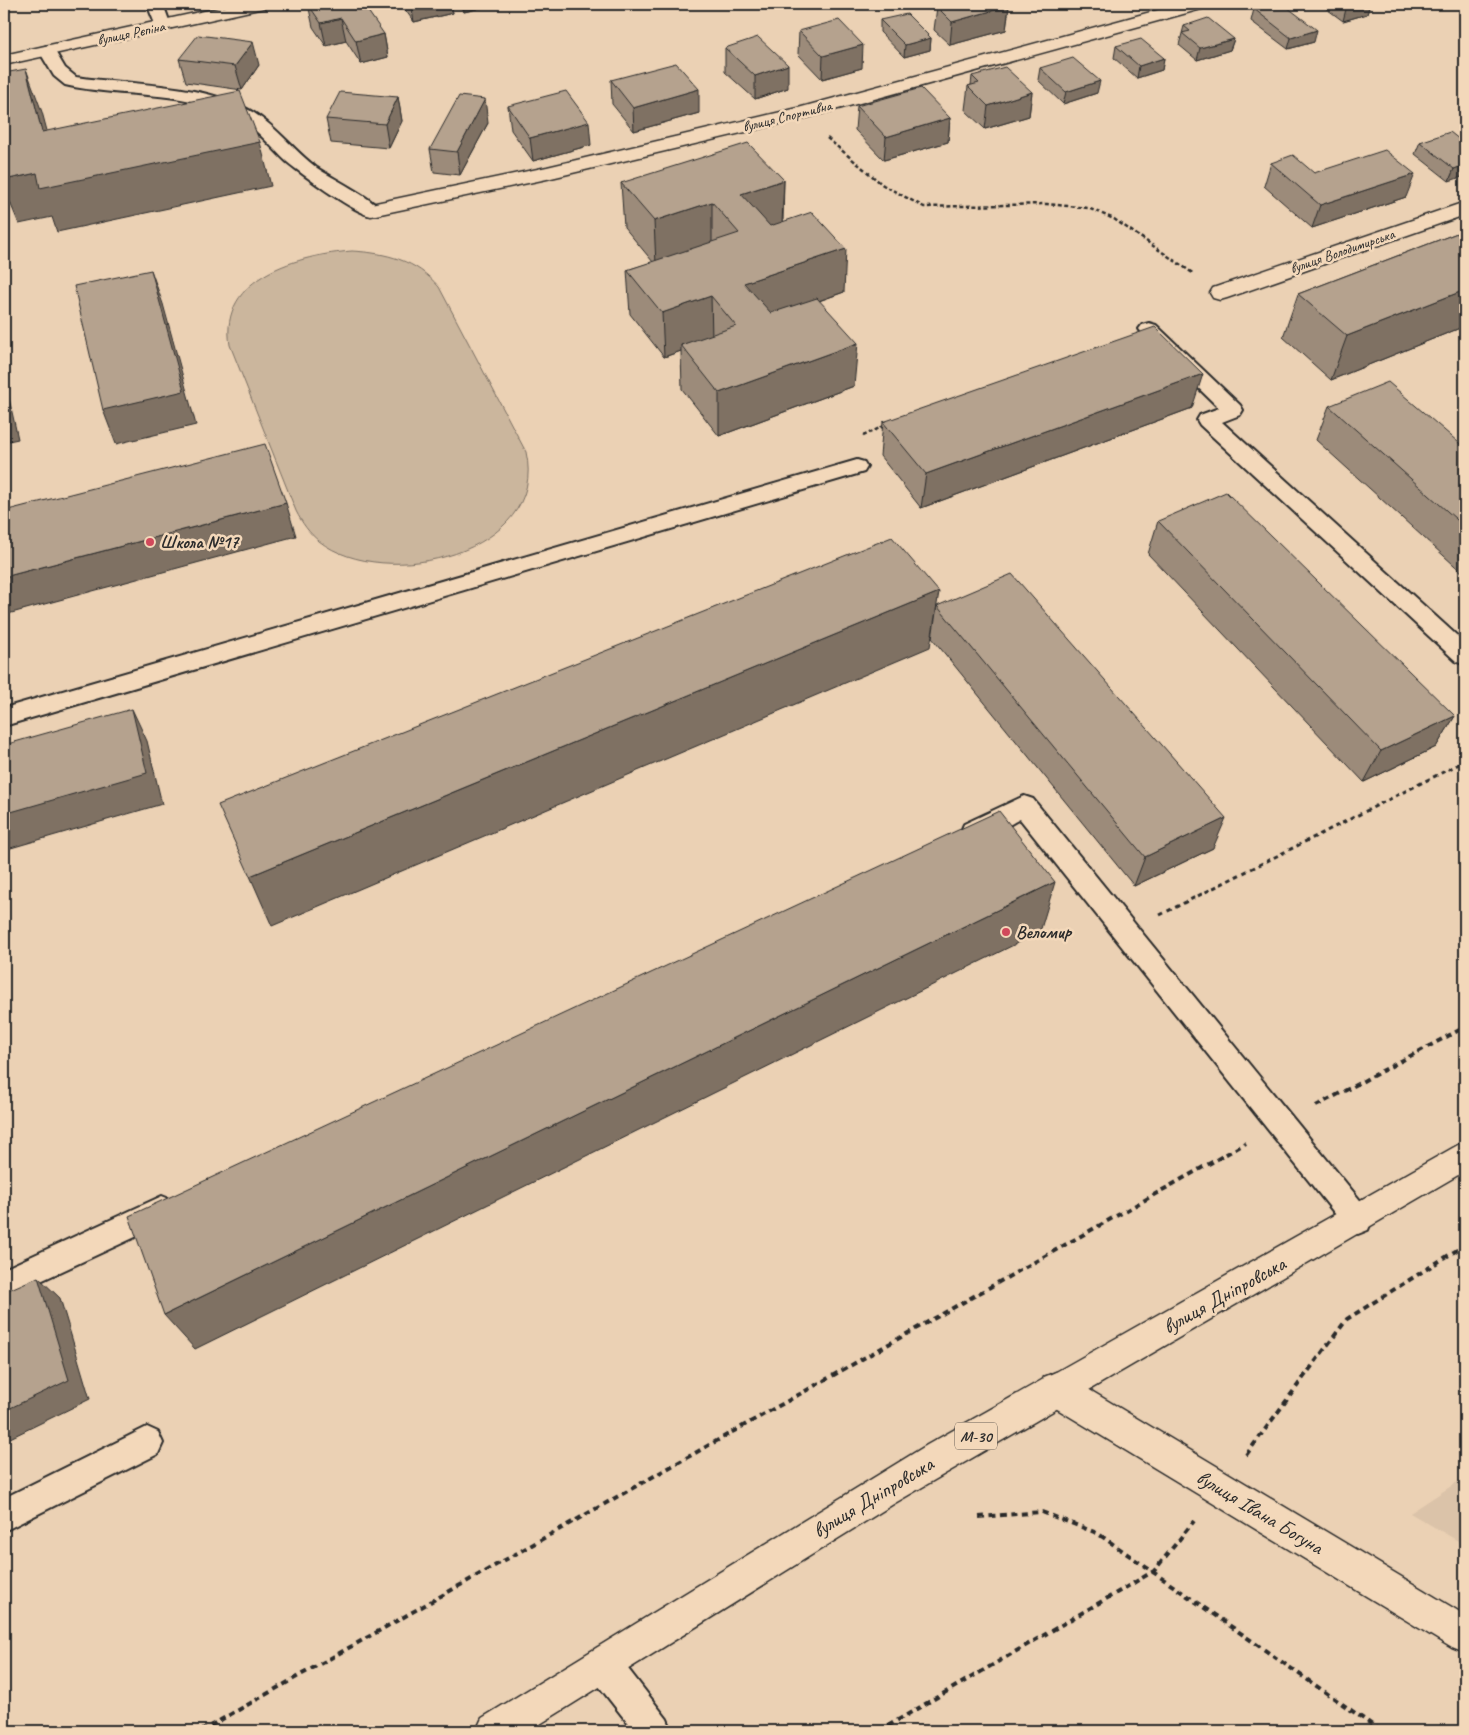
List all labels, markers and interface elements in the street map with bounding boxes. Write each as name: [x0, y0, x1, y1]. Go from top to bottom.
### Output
street label: вулиця Рєпіна: [95, 17, 168, 50]
street label: вулиця Спортивна: [741, 96, 835, 137]
street label: вулиця Володимирська: [1287, 224, 1398, 278]
place label: Школа №17: [160, 531, 240, 553]
marker: Школа №17: [144, 536, 156, 548]
place label: Веломир: [1016, 921, 1073, 943]
marker: Веломир: [1000, 926, 1012, 938]
street label: вулиця Дніпровська: [1158, 1250, 1291, 1339]
road number: М-30: [955, 1422, 997, 1450]
street label: вулиця Дніпровська: [808, 1450, 940, 1543]
street label: вулиця Івана Богуна: [1192, 1464, 1329, 1561]

